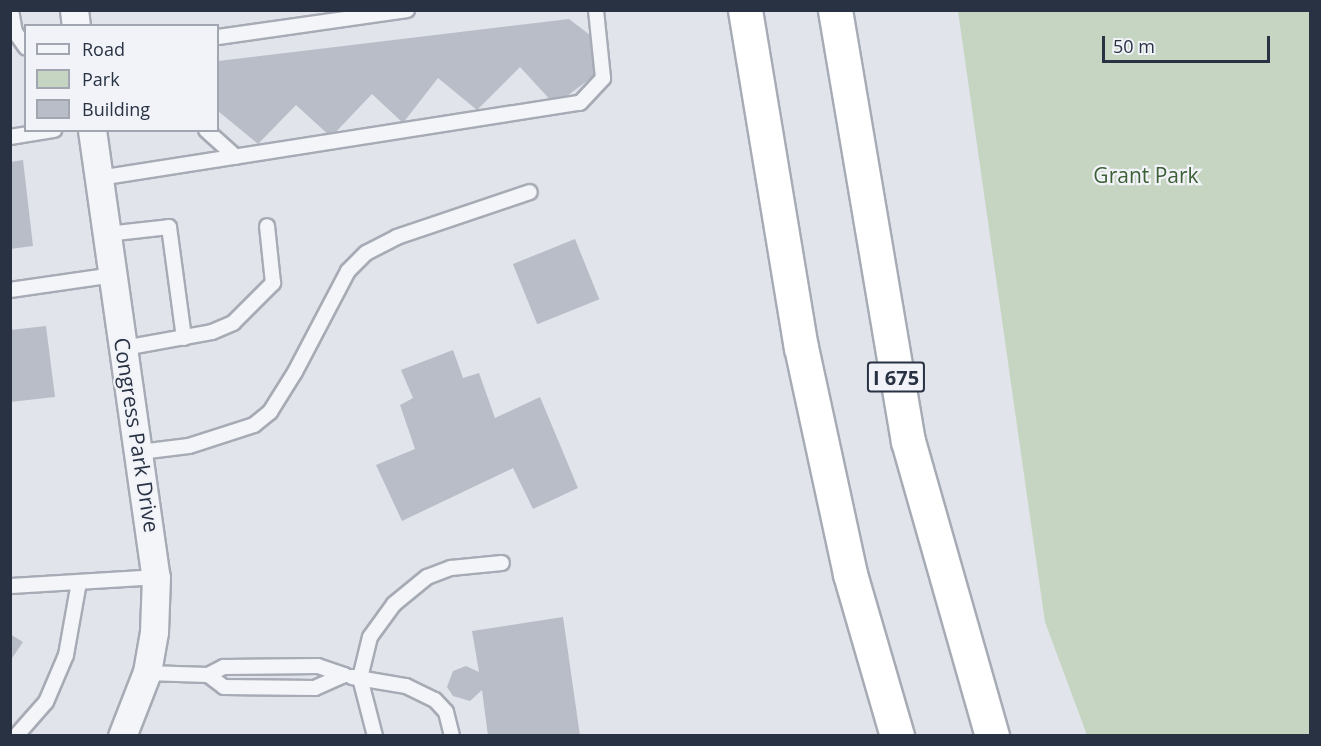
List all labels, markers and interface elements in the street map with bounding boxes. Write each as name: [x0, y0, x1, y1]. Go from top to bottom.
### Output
legend: [24, 24, 219, 132]
scale bar: [1105, 24, 1273, 62]
text: 50 m: [1113, 34, 1155, 58]
text: Road: [82, 37, 125, 61]
text: Park: [82, 67, 120, 91]
text: Building: [82, 97, 150, 121]
park label: Grant Park: [1093, 162, 1199, 188]
street label: Congress Park Drive: [109, 336, 165, 534]
road number: I 675: [866, 360, 926, 394]

